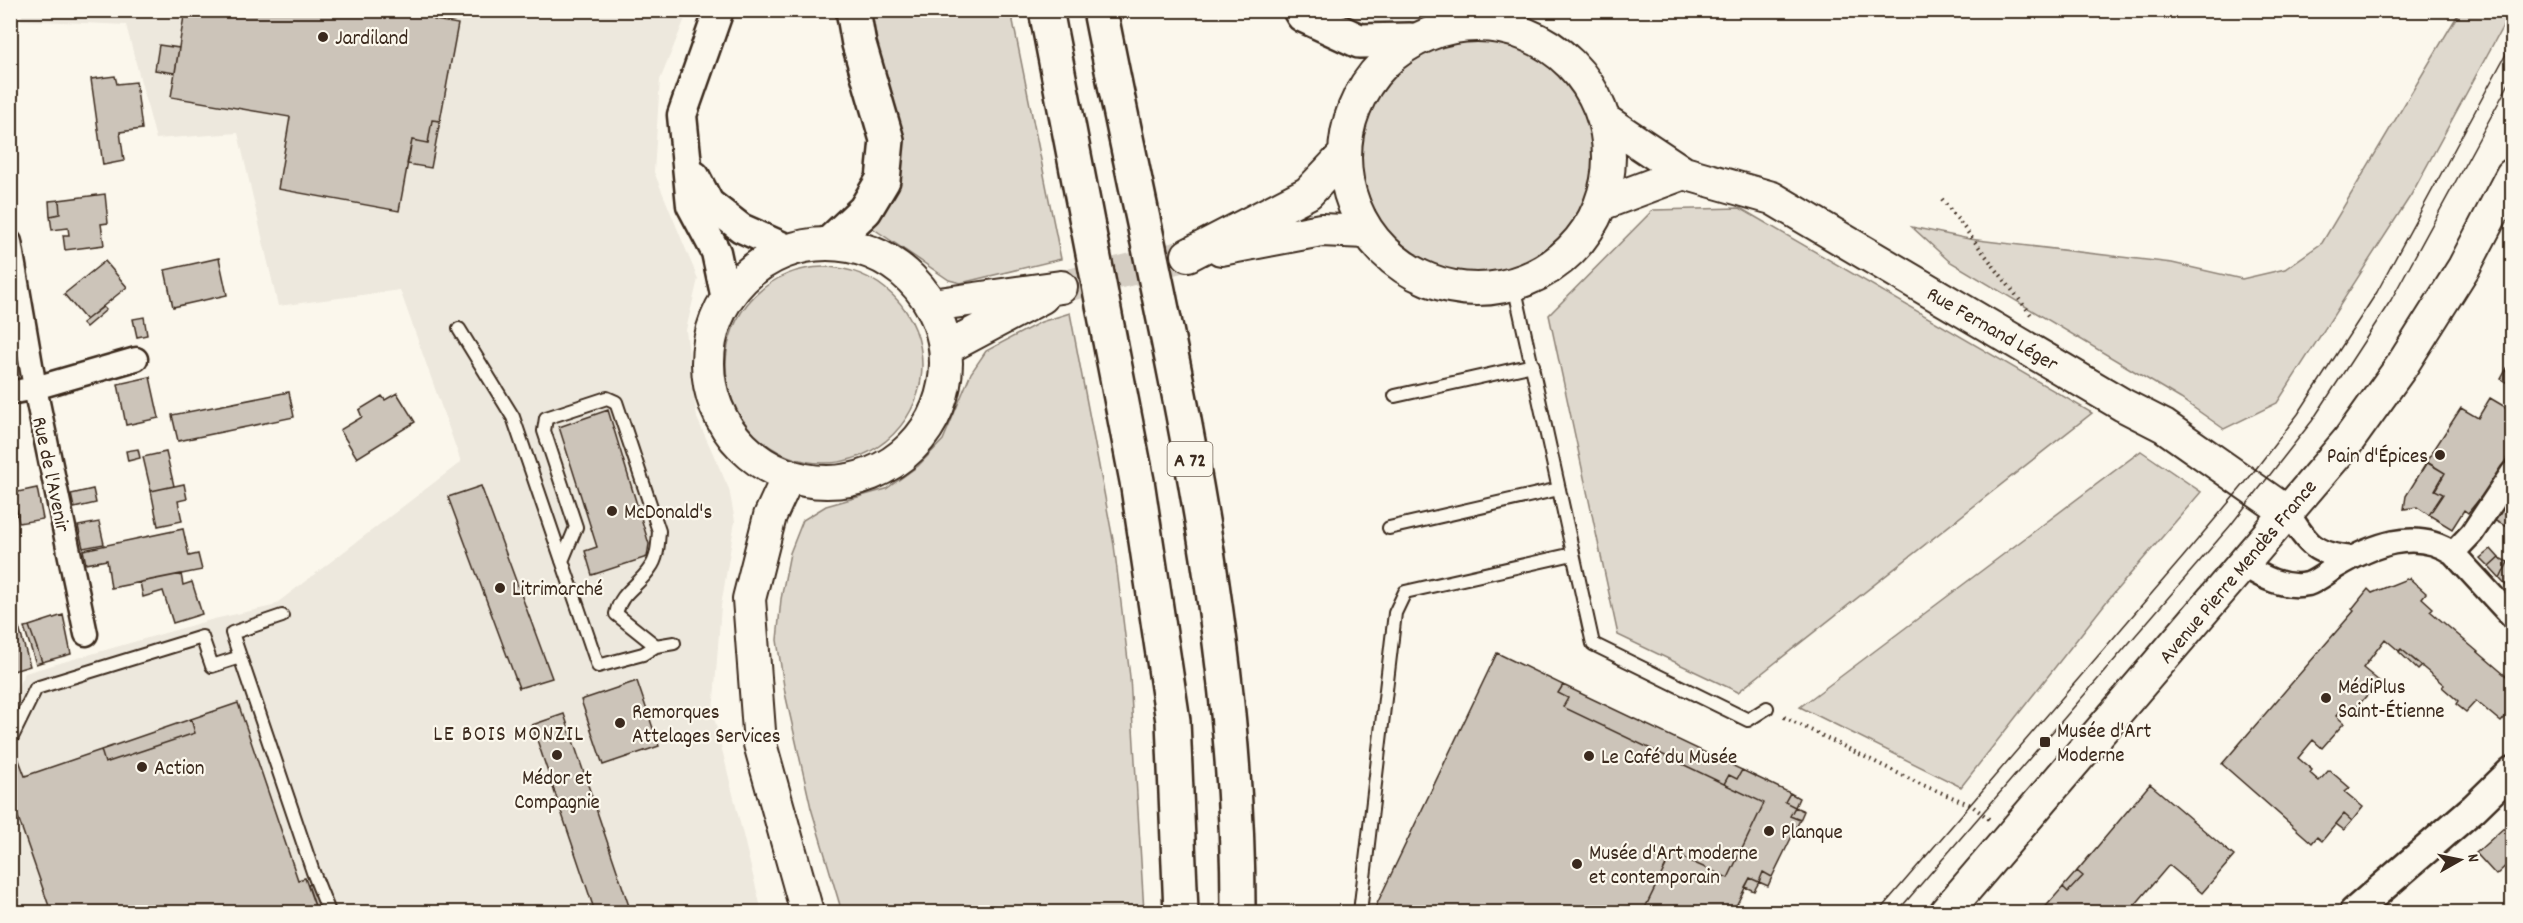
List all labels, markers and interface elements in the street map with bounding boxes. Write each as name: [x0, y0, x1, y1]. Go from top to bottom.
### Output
place label: Jardiland: [335, 25, 408, 55]
marker: Jardiland: [316, 30, 330, 44]
street label: Rue Fernand Léger: [1920, 281, 2063, 381]
street label: Rue de l'Avenir: [22, 414, 76, 535]
road number: A 72: [1168, 442, 1212, 476]
place label: Pain d'Épices: [2327, 443, 2428, 473]
marker: Pain d'Épices: [2433, 448, 2447, 462]
street label: Avenue Pierre Mendès France: [2153, 474, 2326, 672]
place label: McDonald's: [624, 499, 712, 529]
marker: McDonald's: [605, 504, 619, 518]
place label: Litrimarché: [512, 576, 603, 606]
marker: Litrimarché: [493, 581, 507, 595]
place label: MédiPlus Saint-Étienne: [2338, 674, 2445, 728]
marker: MédiPlus Saint-Étienne: [2319, 691, 2333, 705]
place label: Remorques Attelages Services: [632, 699, 781, 753]
marker: Remorques Attelages Services: [613, 716, 627, 730]
place label: Musée d'Art Moderne: [2057, 718, 2152, 772]
district label: LE BOIS MONZIL: [433, 720, 585, 751]
marker: Musée d'Art Moderne: [2038, 735, 2052, 749]
place label: Le Café du Musée: [1601, 744, 1737, 774]
marker: Médor et Compagnie: [550, 748, 564, 762]
marker: Le Café du Musée: [1582, 749, 1596, 763]
place label: Action: [154, 755, 205, 785]
marker: Action: [135, 760, 149, 774]
place label: Médor et Compagnie: [514, 765, 600, 819]
place label: Planque: [1781, 819, 1843, 849]
marker: Planque: [1762, 824, 1776, 838]
north arrow: [2430, 830, 2490, 890]
place label: Musée d'Art moderne et contemporain: [1589, 840, 1758, 894]
text: N: [2460, 852, 2484, 864]
marker: Musée d'Art moderne et contemporain: [1570, 857, 1584, 871]

